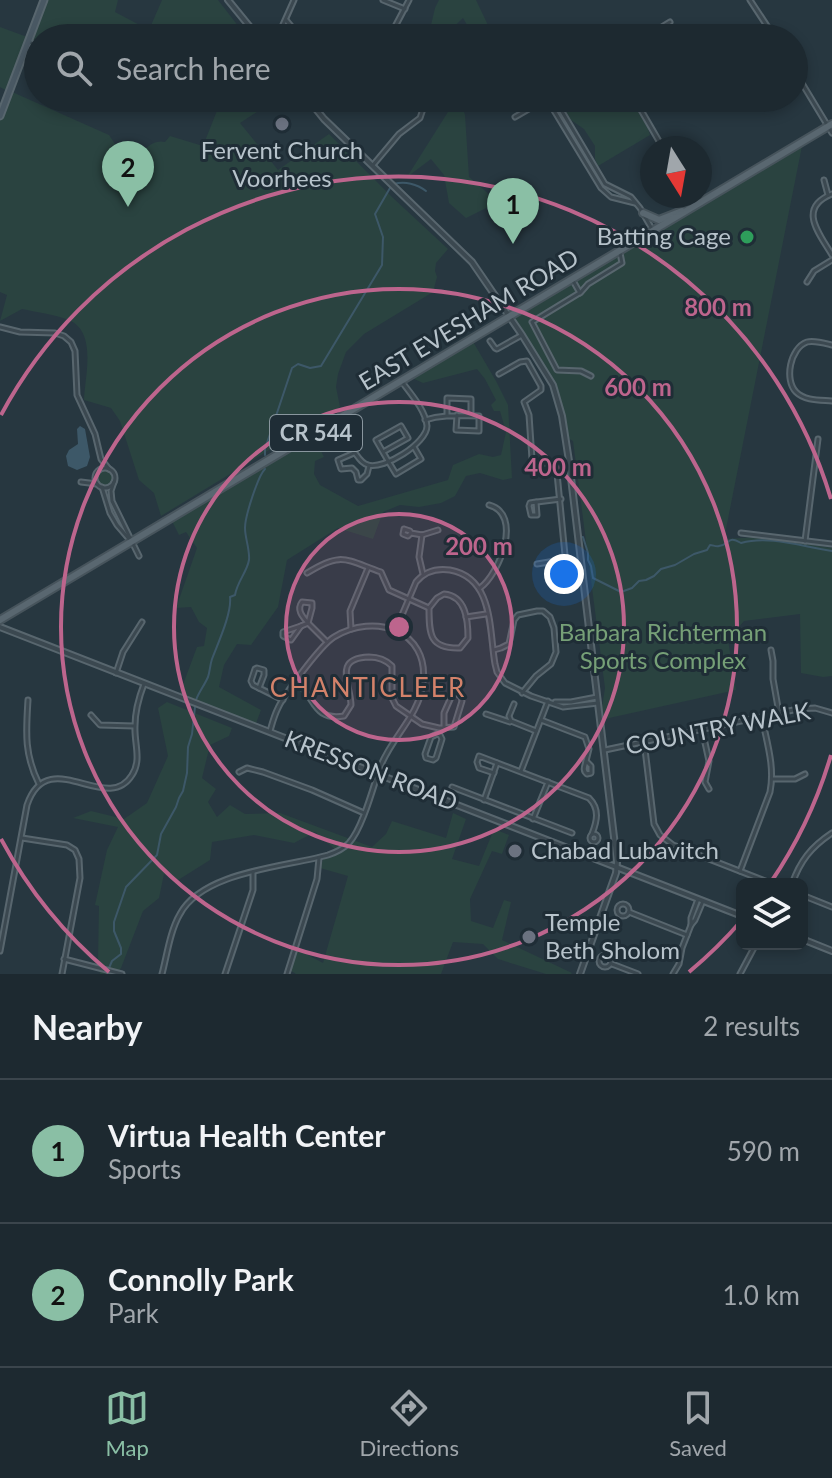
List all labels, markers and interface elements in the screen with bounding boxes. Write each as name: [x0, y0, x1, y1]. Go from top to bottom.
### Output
search box: [24, 24, 808, 112]
icon: search: [52, 46, 96, 90]
text: Search here: [116, 50, 271, 86]
marker: Fervent Church Voorhees: [273, 115, 291, 133]
place label: Fervent Church Voorhees: [201, 135, 363, 192]
north arrow: [640, 136, 712, 208]
pin: 2: [102, 141, 154, 207]
pin: 1: [487, 178, 539, 244]
place label: Batting Cage: [597, 221, 731, 250]
marker: Batting Cage: [738, 228, 756, 246]
street label: EAST EVESHAM ROAD: [353, 242, 583, 396]
text: 800 m: [684, 292, 752, 321]
text: 600 m: [604, 372, 672, 401]
road number: CR 544: [270, 415, 362, 451]
text: 400 m: [524, 452, 592, 481]
text: 200 m: [445, 531, 513, 560]
your location: [544, 554, 584, 594]
centre of rings: [385, 613, 413, 641]
park label: Barbara Richterman Sports Complex: [559, 617, 767, 674]
district label: CHANTICLEER: [270, 671, 466, 703]
street label: COUNTRY WALK: [623, 695, 813, 760]
street label: KRESSON ROAD: [281, 723, 462, 816]
place label: Chabad Lubavitch: [531, 835, 719, 864]
marker: Chabad Lubavitch: [506, 842, 524, 860]
map controls: [736, 878, 808, 950]
button: layers: [736, 878, 808, 950]
place label: Temple Beth Sholom: [545, 907, 680, 964]
marker: Temple Beth Sholom: [520, 928, 538, 946]
text: Nearby: [32, 1006, 143, 1047]
text: 2 results: [703, 1010, 800, 1042]
text: Virtua Health Center: [108, 1117, 385, 1153]
text: 1: [50, 1135, 66, 1167]
text: 590 m: [727, 1135, 800, 1167]
text: Sports: [108, 1153, 181, 1185]
text: Connolly Park: [108, 1261, 294, 1297]
text: 2: [50, 1279, 66, 1311]
text: 1.0 km: [722, 1279, 800, 1311]
text: Park: [108, 1297, 159, 1329]
tab: Map: [105, 1386, 149, 1461]
tab: Directions: [360, 1386, 459, 1461]
tab: Saved: [669, 1386, 727, 1461]

